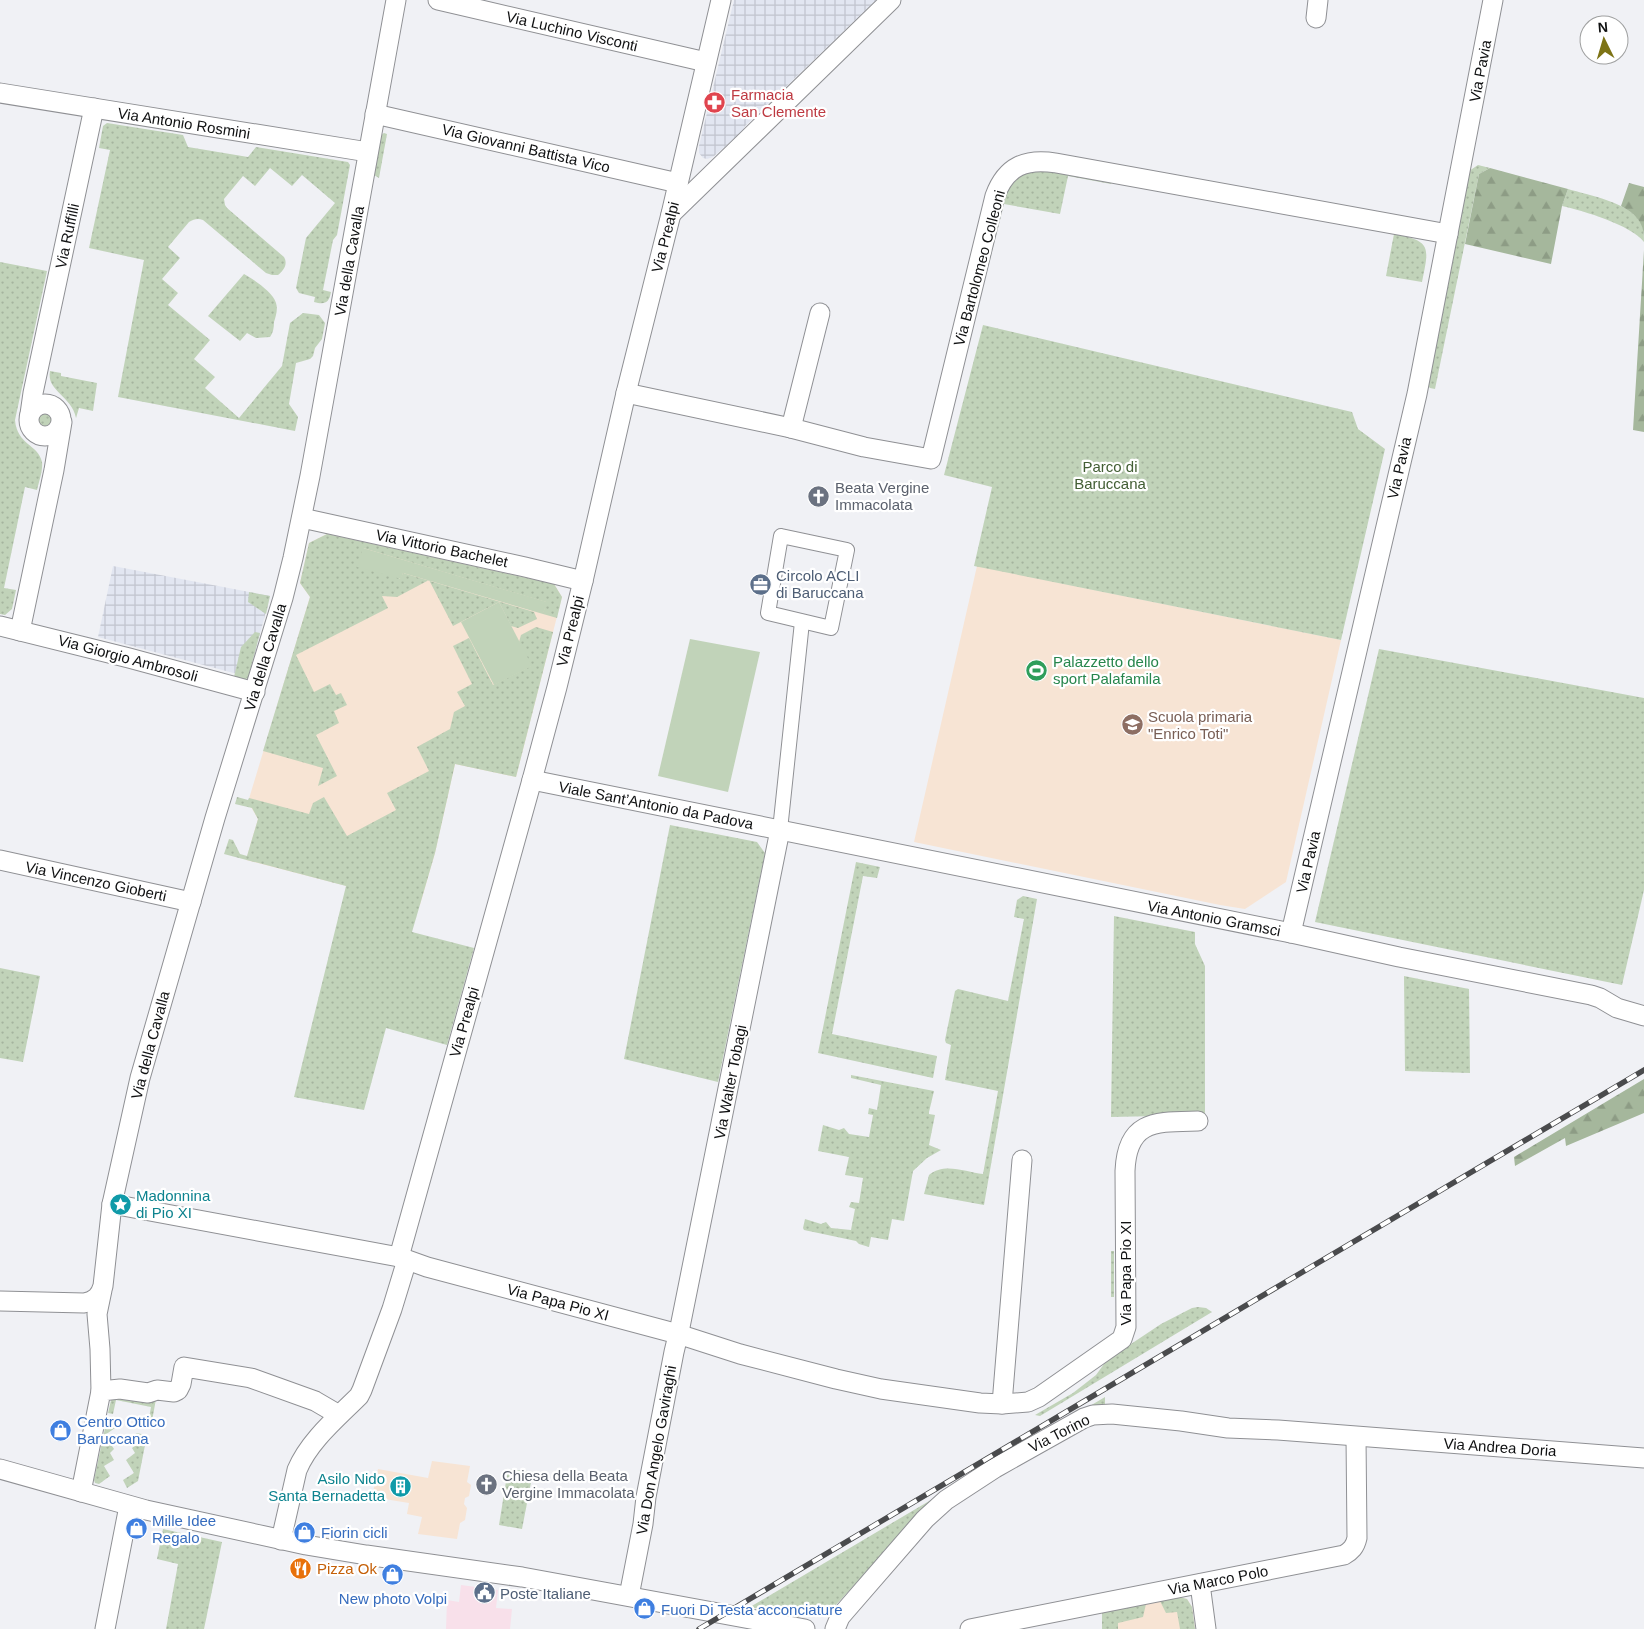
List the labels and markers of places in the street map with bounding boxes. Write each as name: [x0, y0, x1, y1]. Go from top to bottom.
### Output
place label: Farmacia San Clemente: [731, 86, 826, 120]
pharmacy icon: Farmacia San Clemente: [703, 91, 727, 115]
place label: Beata Vergine Immacolata: [835, 479, 929, 513]
church icon: Beata Vergine Immacolata: [807, 484, 831, 508]
place label: Circolo ACLI di Baruccana: [776, 567, 864, 601]
office icon: Circolo ACLI di Baruccana: [748, 572, 772, 596]
place label: Palazzetto dello sport Palafamila: [1053, 653, 1161, 687]
sports icon: Palazzetto dello sport Palafamila: [1025, 658, 1049, 682]
place label: Scuola primaria "Enrico Toti": [1148, 708, 1253, 742]
school or university icon: Scuola primaria "Enrico Toti": [1120, 713, 1144, 737]
place label: Madonnina di Pio XI: [136, 1187, 211, 1221]
place icon: Madonnina di Pio XI: [108, 1192, 132, 1216]
place label: Centro Ottico Baruccana: [77, 1413, 165, 1447]
shop icon: Centro Ottico Baruccana: [49, 1418, 73, 1442]
place label: Chiesa della Beata Vergine Immacolata: [502, 1467, 635, 1501]
place label: Asilo Nido Santa Bernadetta: [268, 1470, 386, 1504]
church icon: Chiesa della Beata Vergine Immacolata: [474, 1472, 498, 1496]
building icon: Asilo Nido Santa Bernadetta: [389, 1475, 413, 1499]
place label: Mille Idee Regalo: [152, 1512, 216, 1546]
shop icon: Mille Idee Regalo: [124, 1517, 148, 1541]
shop icon: Fiorin cicli: [293, 1520, 317, 1544]
place label: Fiorin cicli: [321, 1524, 388, 1541]
restaurant icon: Pizza Ok: [289, 1556, 313, 1580]
place label: Pizza Ok: [317, 1560, 378, 1577]
shop icon: New photo Volpi: [381, 1563, 405, 1587]
public building icon: Poste Italiane: [472, 1581, 496, 1605]
place label: Poste Italiane: [500, 1585, 591, 1602]
place label: New photo Volpi: [339, 1590, 447, 1607]
shop icon: Fuori Di Testa acconciature: [633, 1597, 657, 1621]
place label: Fuori Di Testa acconciature: [661, 1601, 842, 1618]

